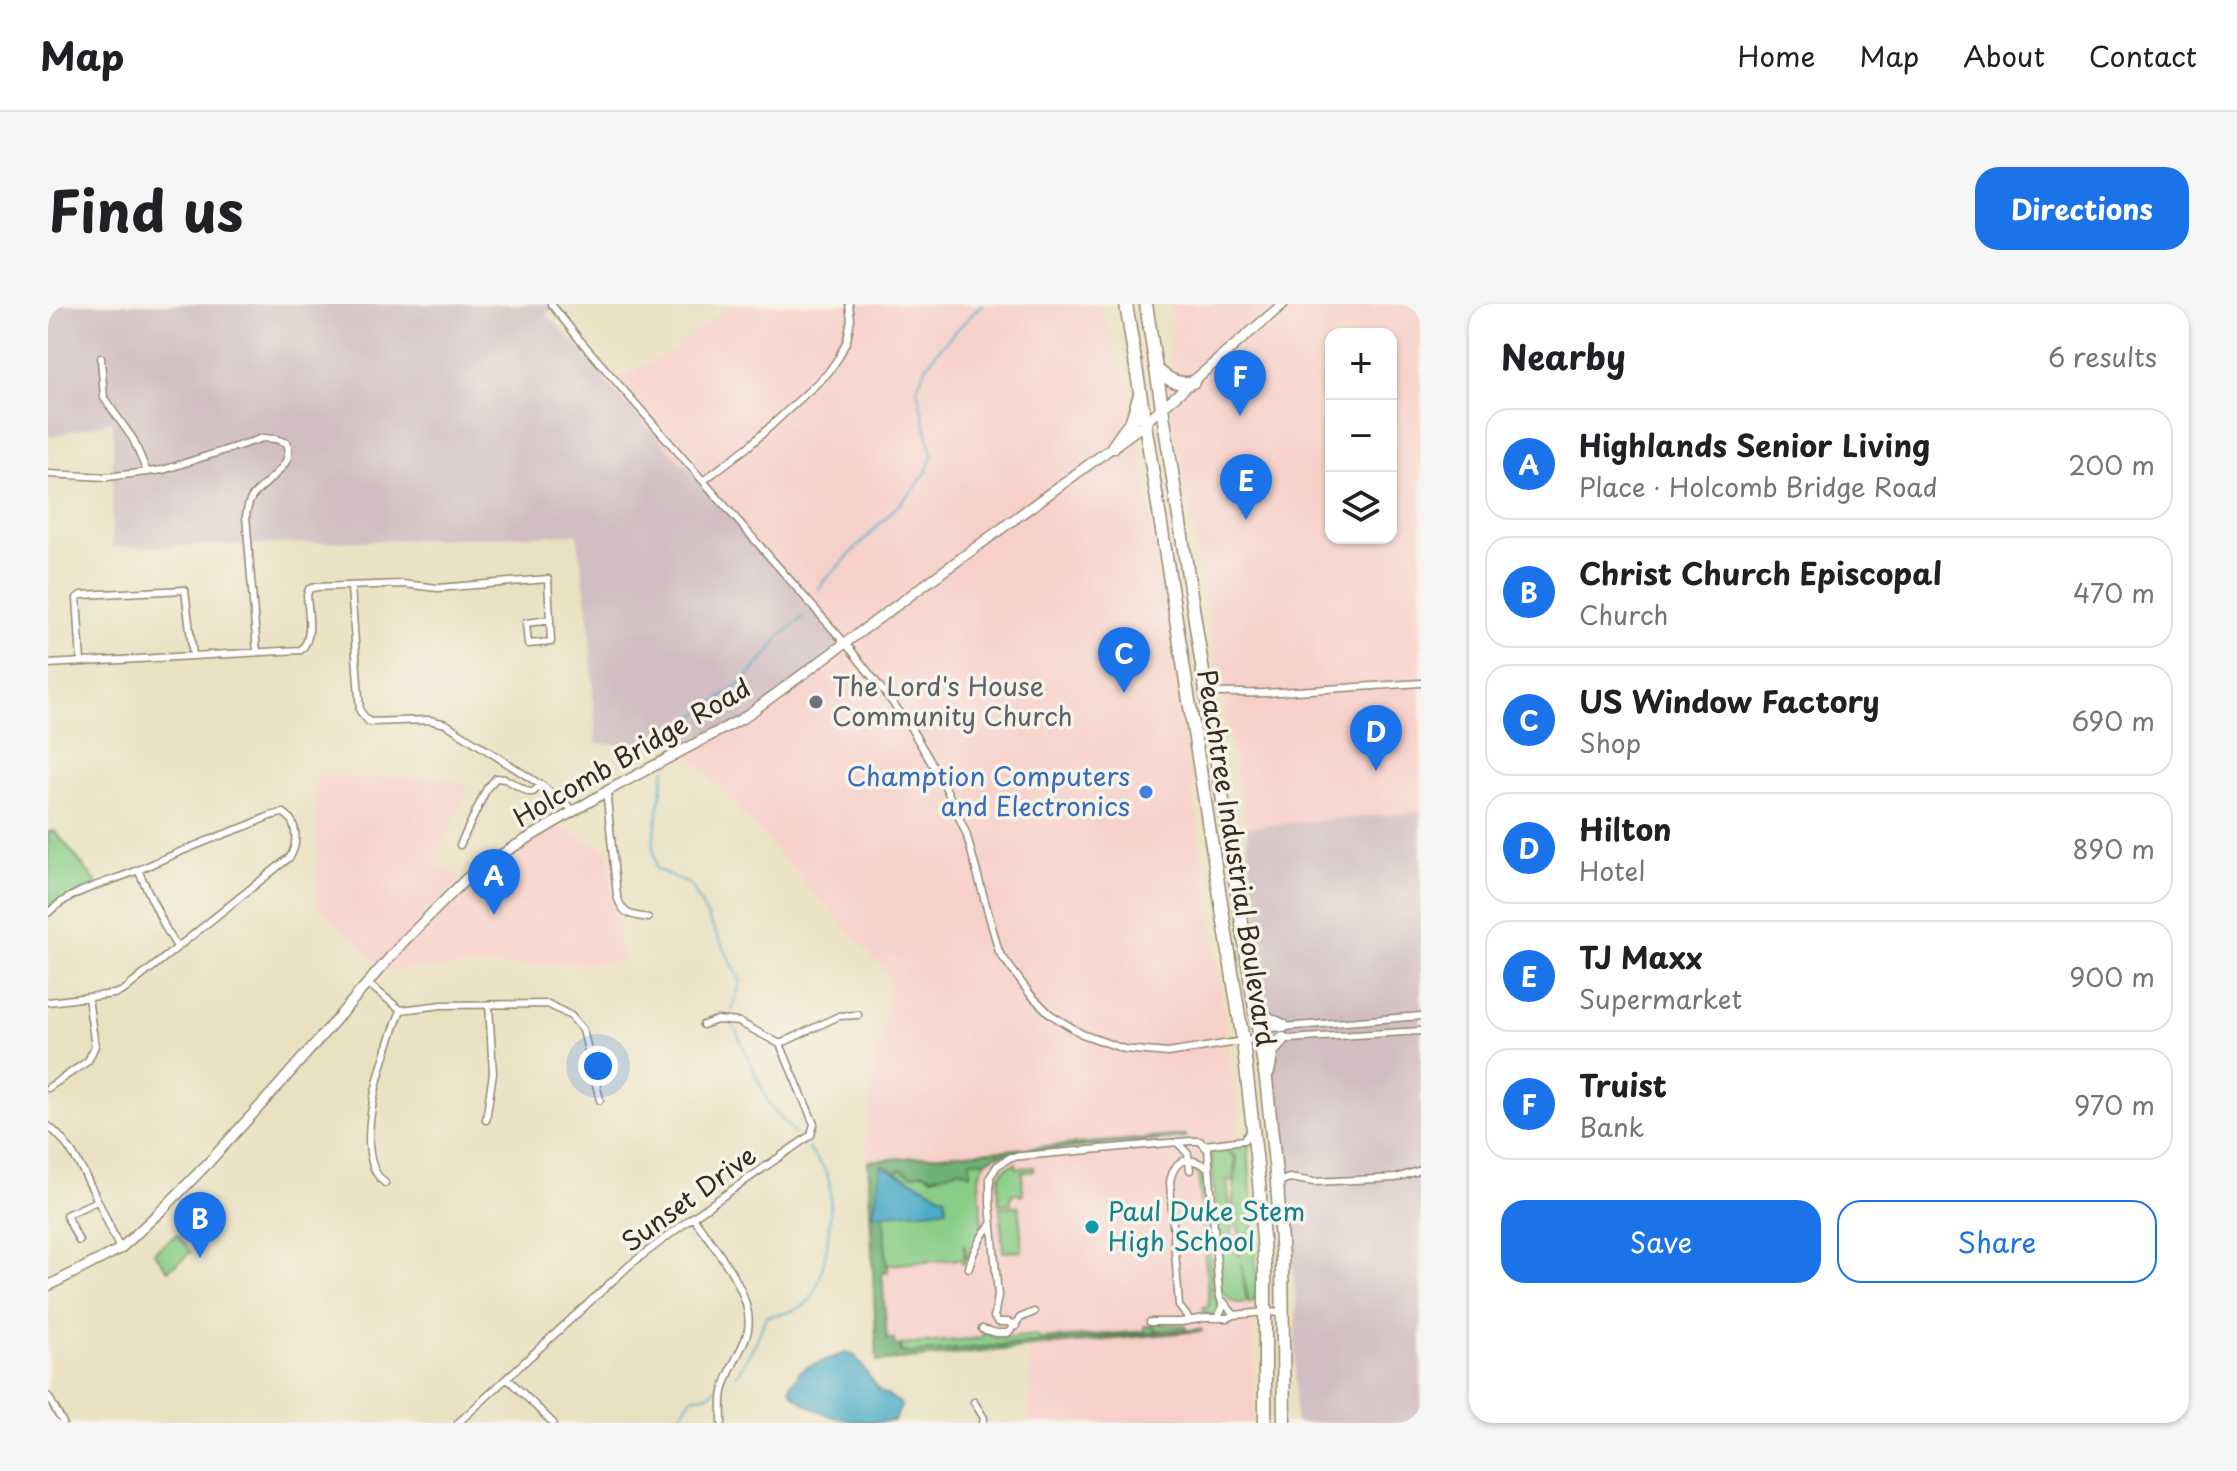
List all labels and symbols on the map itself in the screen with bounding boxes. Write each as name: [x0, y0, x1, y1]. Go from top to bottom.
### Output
pin: F: [1214, 350, 1266, 416]
pin: E: [1220, 454, 1272, 520]
pin: C: [1098, 627, 1150, 693]
place label: The Lord's House Community Church: [832, 666, 1073, 735]
street label: Peachtree Industrial Boulevard: [1188, 667, 1287, 1049]
street label: Holcomb Bridge Road: [505, 668, 757, 836]
marker: The Lord's House Community Church: [807, 693, 825, 711]
pin: D: [1350, 705, 1402, 771]
place label: Chamption Computers and Electronics: [846, 756, 1130, 825]
marker: Chamption Computers and Electronics: [1137, 783, 1155, 801]
pin: A: [468, 849, 520, 915]
your location: [578, 1046, 618, 1086]
street label: Sunset Drive: [613, 1135, 764, 1260]
place label: Paul Duke Stem High School: [1108, 1191, 1305, 1260]
pin: B: [174, 1192, 226, 1258]
marker: Paul Duke Stem High School: [1083, 1218, 1101, 1236]

